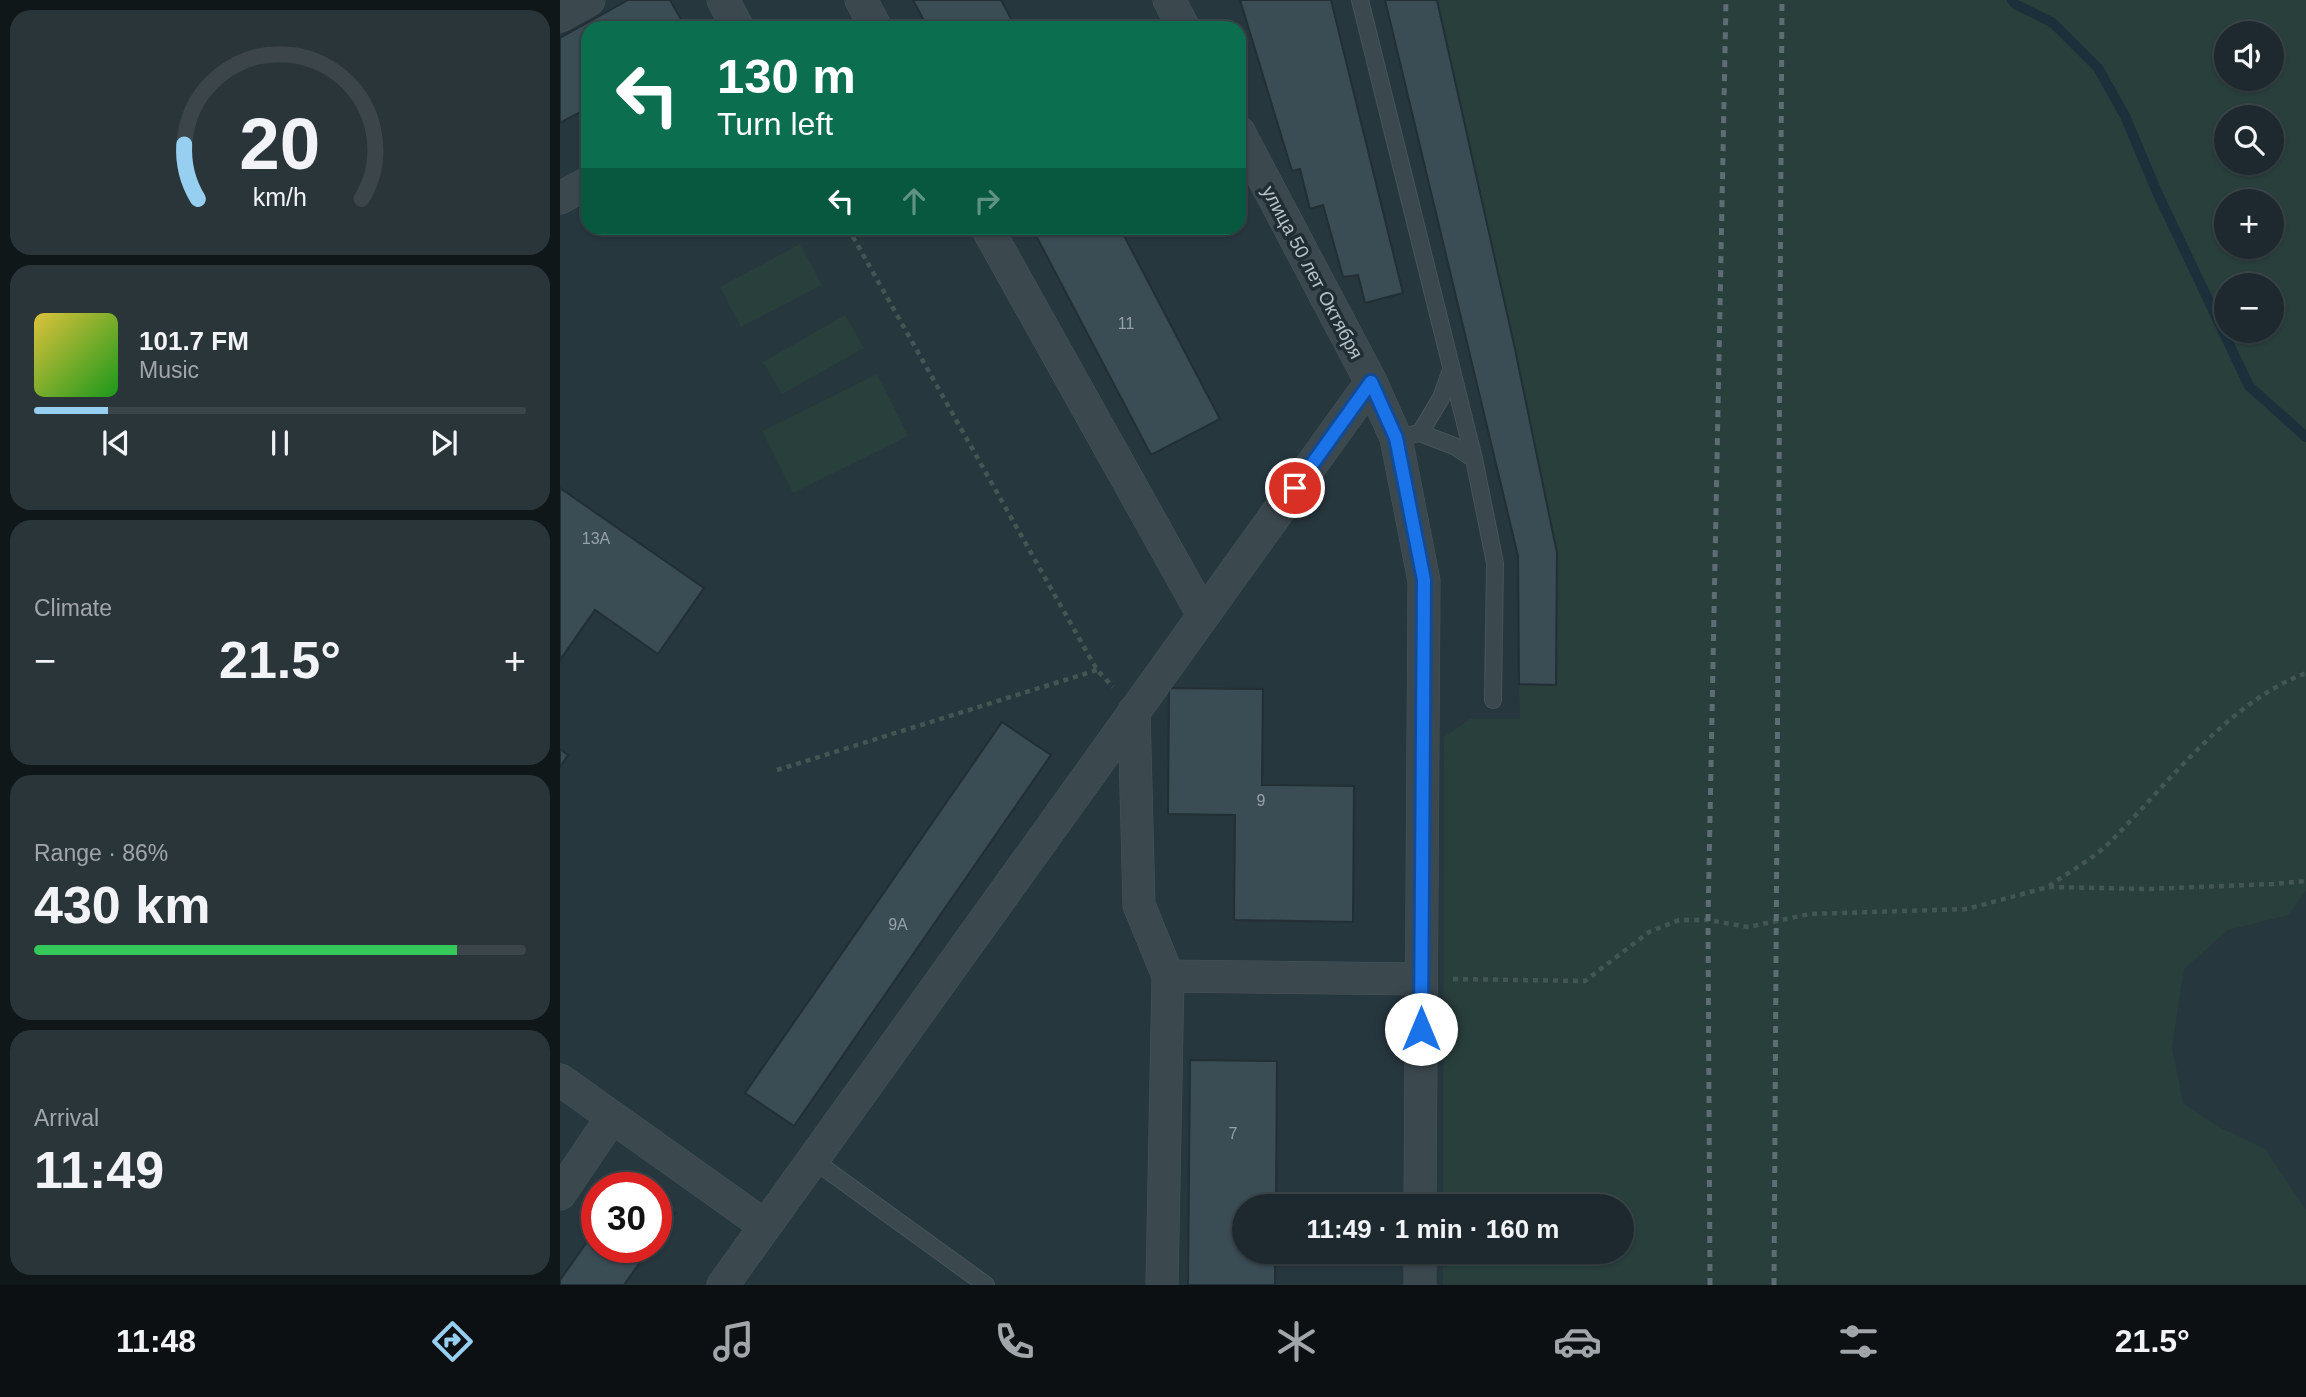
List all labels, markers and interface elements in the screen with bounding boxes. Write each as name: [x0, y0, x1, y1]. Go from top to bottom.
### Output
map controls: [2214, 21, 2284, 343]
button: sound: [2214, 21, 2284, 91]
icon: left: [602, 49, 693, 140]
text: 130 m: [717, 49, 856, 103]
text: 20: [240, 103, 320, 184]
button: search: [2214, 105, 2284, 175]
text: Turn left: [717, 106, 833, 142]
text: km/h: [253, 182, 307, 210]
icon: left: [822, 182, 860, 220]
icon: ahead: [895, 182, 933, 220]
icon: right: [968, 182, 1006, 220]
street label: улица 50 лет Октября: [1258, 182, 1367, 362]
button: +: [2214, 189, 2284, 259]
button: −: [2214, 273, 2284, 343]
house number: 11: [1118, 315, 1134, 332]
text: 101.7 FM: [139, 326, 249, 356]
text: Music: [139, 357, 199, 383]
icon: previous: [97, 424, 135, 462]
icon: pause: [261, 424, 299, 462]
icon: next: [425, 424, 463, 462]
pin: [1265, 458, 1325, 518]
icon: arrive: [1276, 469, 1314, 507]
house number: 13А: [582, 530, 611, 547]
text: Climate: [34, 595, 112, 621]
text: 21.5°: [219, 631, 341, 689]
text: −: [34, 640, 56, 682]
text: +: [504, 640, 526, 682]
house number: 9: [1257, 792, 1266, 809]
text: Range · 86%: [34, 840, 168, 866]
text: 430 km: [34, 876, 210, 934]
house number: 9А: [888, 916, 908, 933]
position arrow: [1384, 992, 1458, 1066]
text: Arrival: [34, 1105, 99, 1131]
house number: 7: [1229, 1125, 1238, 1142]
text: 11:49: [34, 1141, 164, 1199]
speed limit sign: 30: [581, 1172, 672, 1263]
text: 11:49 · 1 min · 160 m: [1307, 1214, 1559, 1244]
icon: directions: [428, 1317, 477, 1366]
icon: music: [709, 1317, 758, 1366]
icon: phone: [990, 1317, 1039, 1366]
icon: climate: [1272, 1317, 1321, 1366]
icon: car: [1553, 1317, 1602, 1366]
icon: filters: [1834, 1317, 1883, 1366]
text: 11:48: [116, 1323, 196, 1359]
text: 21.5°: [2115, 1323, 2190, 1359]

